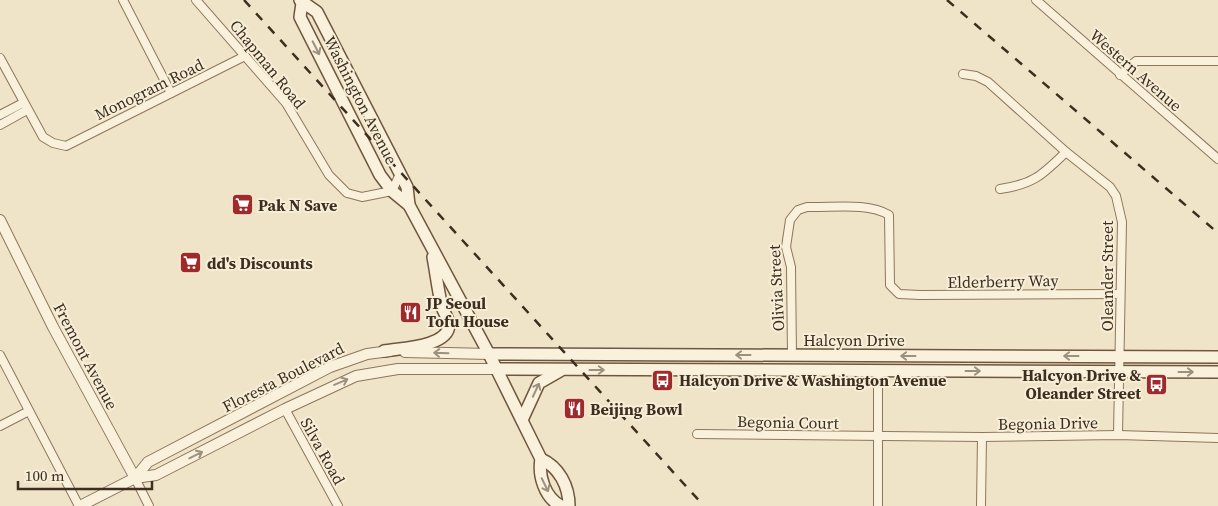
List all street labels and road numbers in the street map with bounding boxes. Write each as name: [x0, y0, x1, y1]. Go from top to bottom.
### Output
street label: Chapman Road: [225, 15, 311, 113]
street label: Western Avenue: [1085, 24, 1187, 116]
street label: Washington Avenue: [319, 32, 403, 168]
street label: Monogram Road: [91, 53, 207, 125]
street label: Oleander Street: [1096, 220, 1118, 331]
street label: Olivia Street: [763, 243, 789, 332]
street label: Elderberry Way: [947, 269, 1060, 293]
street label: Fremont Avenue: [49, 299, 123, 413]
street label: Halcyon Drive: [803, 329, 905, 351]
street label: Floresta Boulevard: [218, 337, 348, 417]
street label: Begonia Court: [737, 410, 840, 434]
street label: Begonia Drive: [998, 411, 1098, 435]
street label: Silva Road: [296, 414, 350, 488]

